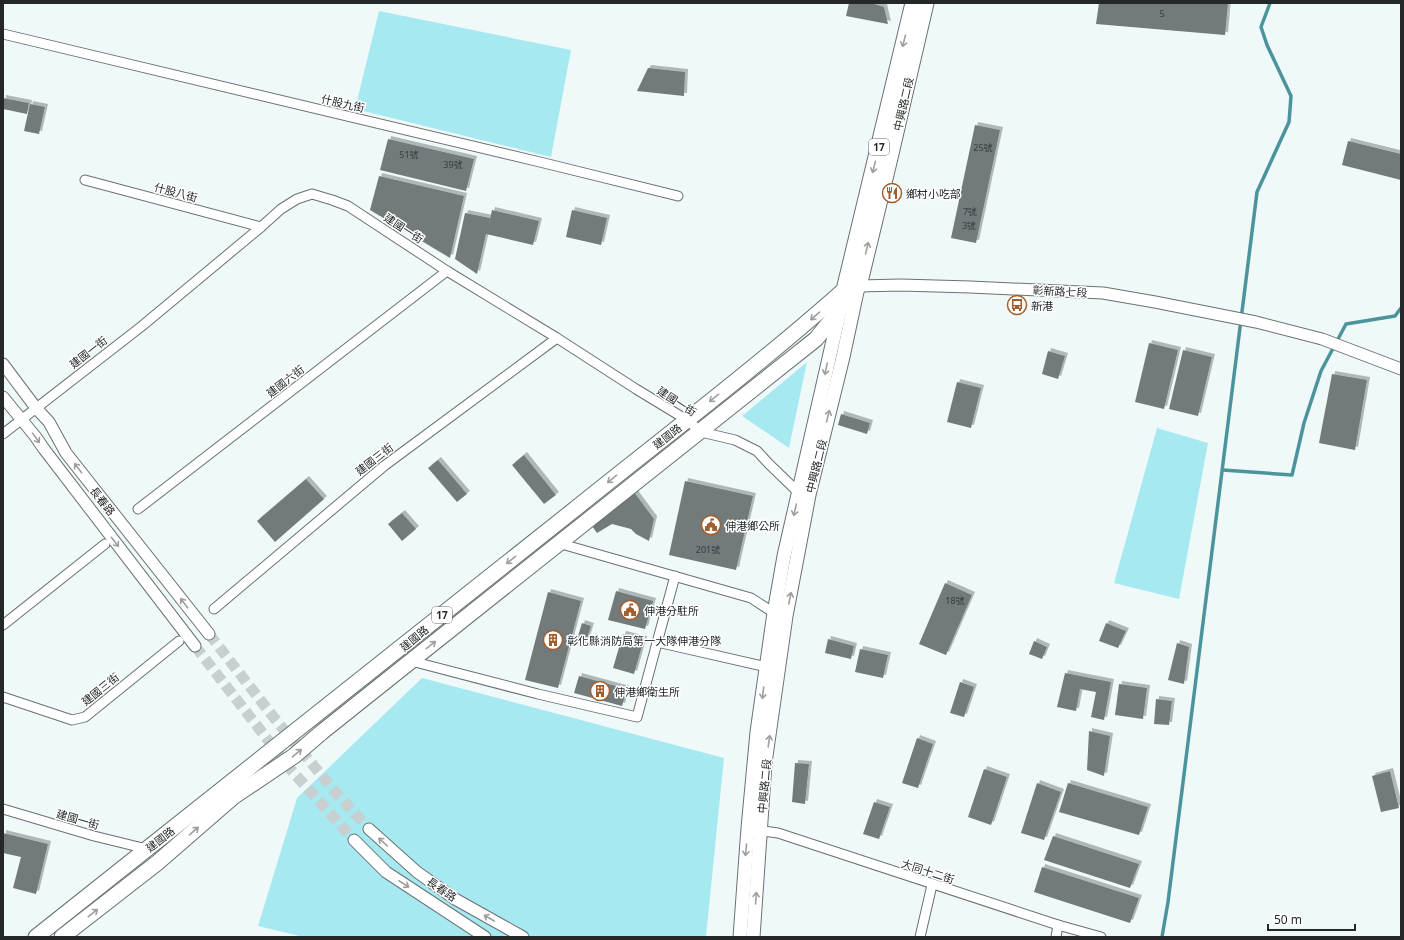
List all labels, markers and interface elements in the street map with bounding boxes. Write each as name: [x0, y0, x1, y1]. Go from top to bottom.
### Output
house number: 5: [1159, 7, 1165, 20]
one-way arrow: [900, 34, 908, 47]
street label: 中興路二段: [890, 76, 916, 132]
street label: 什股九街: [320, 91, 366, 115]
road number: 17: [869, 139, 889, 155]
house number: 25號: [973, 141, 993, 154]
house number: 51號: [399, 148, 419, 161]
house number: 39號: [443, 158, 463, 171]
one-way arrow: [870, 161, 877, 174]
street label: 什股八街: [153, 179, 199, 205]
restaurant icon: 鄉村小吃部: [881, 182, 903, 204]
place label: 鄉村小吃部: [906, 186, 961, 201]
house number: 7號: [963, 205, 977, 218]
street label: 建國一街: [381, 210, 427, 246]
house number: 3號: [962, 219, 976, 232]
one-way arrow: [864, 242, 871, 255]
street label: 彰新路七段: [1032, 282, 1088, 300]
bus stop icon: 新港: [1006, 294, 1028, 316]
place label: 新港: [1031, 298, 1053, 313]
one-way arrow: [810, 311, 820, 321]
street label: 建國一街: [66, 333, 110, 371]
street label: 建國六街: [263, 362, 307, 400]
one-way arrow: [821, 362, 829, 375]
street label: 建國一街: [654, 383, 700, 419]
one-way arrow: [709, 394, 720, 402]
one-way arrow: [825, 410, 833, 423]
street label: 建國路: [649, 420, 685, 452]
one-way arrow: [32, 433, 40, 444]
street label: 中興路二段: [802, 438, 830, 494]
street label: 建國三街: [352, 440, 396, 478]
one-way arrow: [74, 463, 82, 474]
one-way arrow: [607, 474, 618, 483]
street label: 長春路: [87, 483, 119, 519]
one-way arrow: [791, 503, 799, 516]
public building icon: 伸港鄉公所: [700, 514, 722, 536]
place label: 伸港鄉公所: [725, 518, 780, 533]
one-way arrow: [110, 536, 119, 547]
house number: 201號: [696, 543, 720, 556]
one-way arrow: [505, 556, 516, 564]
one-way arrow: [786, 592, 794, 605]
house number: 18號: [945, 594, 965, 607]
one-way arrow: [180, 598, 189, 609]
public building icon: 伸港分駐所: [619, 599, 641, 621]
place label: 伸港分駐所: [644, 603, 699, 618]
road number: 17: [432, 607, 452, 623]
street label: 建國路: [396, 622, 432, 654]
building icon: 彰化縣消防局第一大隊伸港分隊: [542, 629, 564, 651]
place label: 彰化縣消防局第一大隊伸港分隊: [567, 633, 721, 648]
one-way arrow: [426, 640, 436, 649]
street label: 建國三街: [78, 669, 122, 709]
building icon: 伸港鄉衛生所: [589, 680, 611, 702]
place label: 伸港鄉衛生所: [614, 684, 680, 699]
one-way arrow: [759, 686, 766, 699]
one-way arrow: [765, 735, 773, 748]
one-way arrow: [292, 748, 303, 757]
street label: 中興路二段: [754, 758, 774, 814]
street label: 建國一街: [55, 806, 101, 832]
street label: 建國路: [142, 823, 178, 855]
one-way arrow: [189, 827, 199, 836]
one-way arrow: [379, 838, 389, 847]
one-way arrow: [743, 843, 750, 856]
street label: 大同十二街: [900, 855, 956, 887]
street label: 長春路: [424, 874, 460, 904]
one-way arrow: [398, 880, 409, 888]
one-way arrow: [752, 892, 759, 905]
scale bar: [1268, 906, 1355, 932]
one-way arrow: [87, 909, 98, 917]
text: 50 m: [1274, 911, 1302, 928]
one-way arrow: [483, 913, 495, 921]

